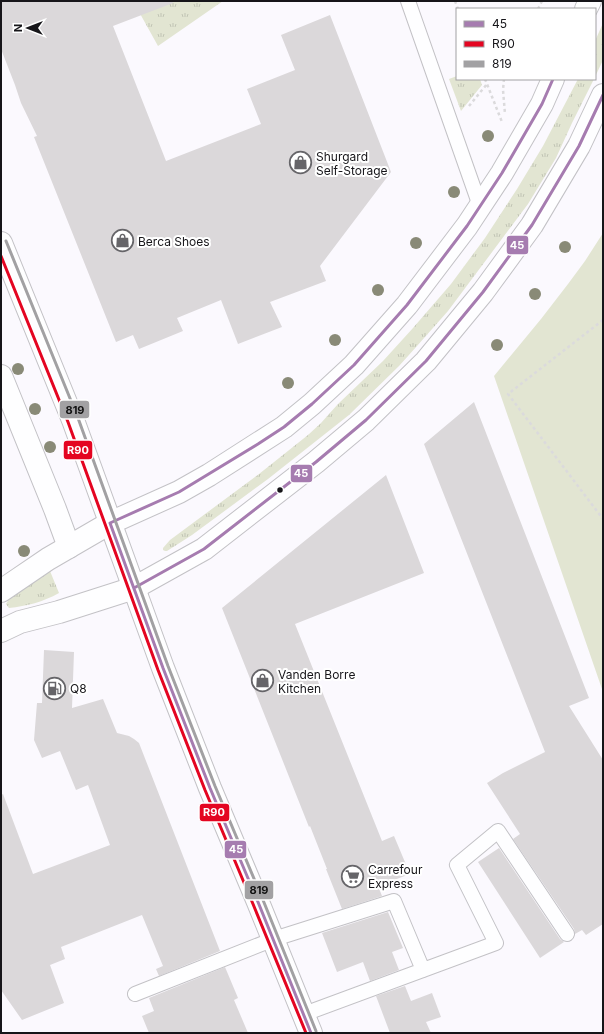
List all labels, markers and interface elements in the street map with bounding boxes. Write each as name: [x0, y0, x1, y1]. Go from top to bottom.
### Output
north arrow: [8, 8, 48, 48]
legend: [456, 8, 596, 80]
text: 45: [492, 16, 507, 31]
text: N: [11, 24, 25, 32]
text: R90: [492, 36, 515, 51]
text: 819: [492, 56, 512, 71]
place label: Shurgard Self-Storage: [316, 149, 388, 178]
shop icon: Shurgard Self-Storage: [287, 150, 313, 176]
shop icon: Berca Shoes: [110, 228, 136, 254]
place label: Berca Shoes: [138, 234, 210, 249]
line badge: 45: [506, 235, 529, 255]
text: 45: [510, 238, 524, 252]
line badge: 819: [59, 400, 90, 419]
text: 819: [65, 403, 85, 417]
line badge: R90: [63, 440, 93, 460]
text: R90: [67, 443, 89, 457]
line badge: 45: [290, 464, 313, 483]
text: 45: [294, 466, 308, 480]
unlabelled marker: [275, 485, 285, 495]
place label: Vanden Borre Kitchen: [278, 667, 355, 696]
shop icon: Vanden Borre Kitchen: [250, 668, 276, 694]
fuel station icon: Q8: [42, 675, 68, 701]
place label: Q8: [70, 681, 87, 696]
line badge: R90: [199, 803, 230, 822]
text: R90: [203, 805, 225, 819]
line badge: 45: [224, 840, 247, 859]
text: 45: [229, 842, 243, 856]
place label: Carrefour Express: [368, 862, 423, 891]
supermarket icon: Carrefour Express: [339, 863, 365, 889]
line badge: 819: [244, 880, 274, 900]
text: 819: [249, 883, 269, 897]

